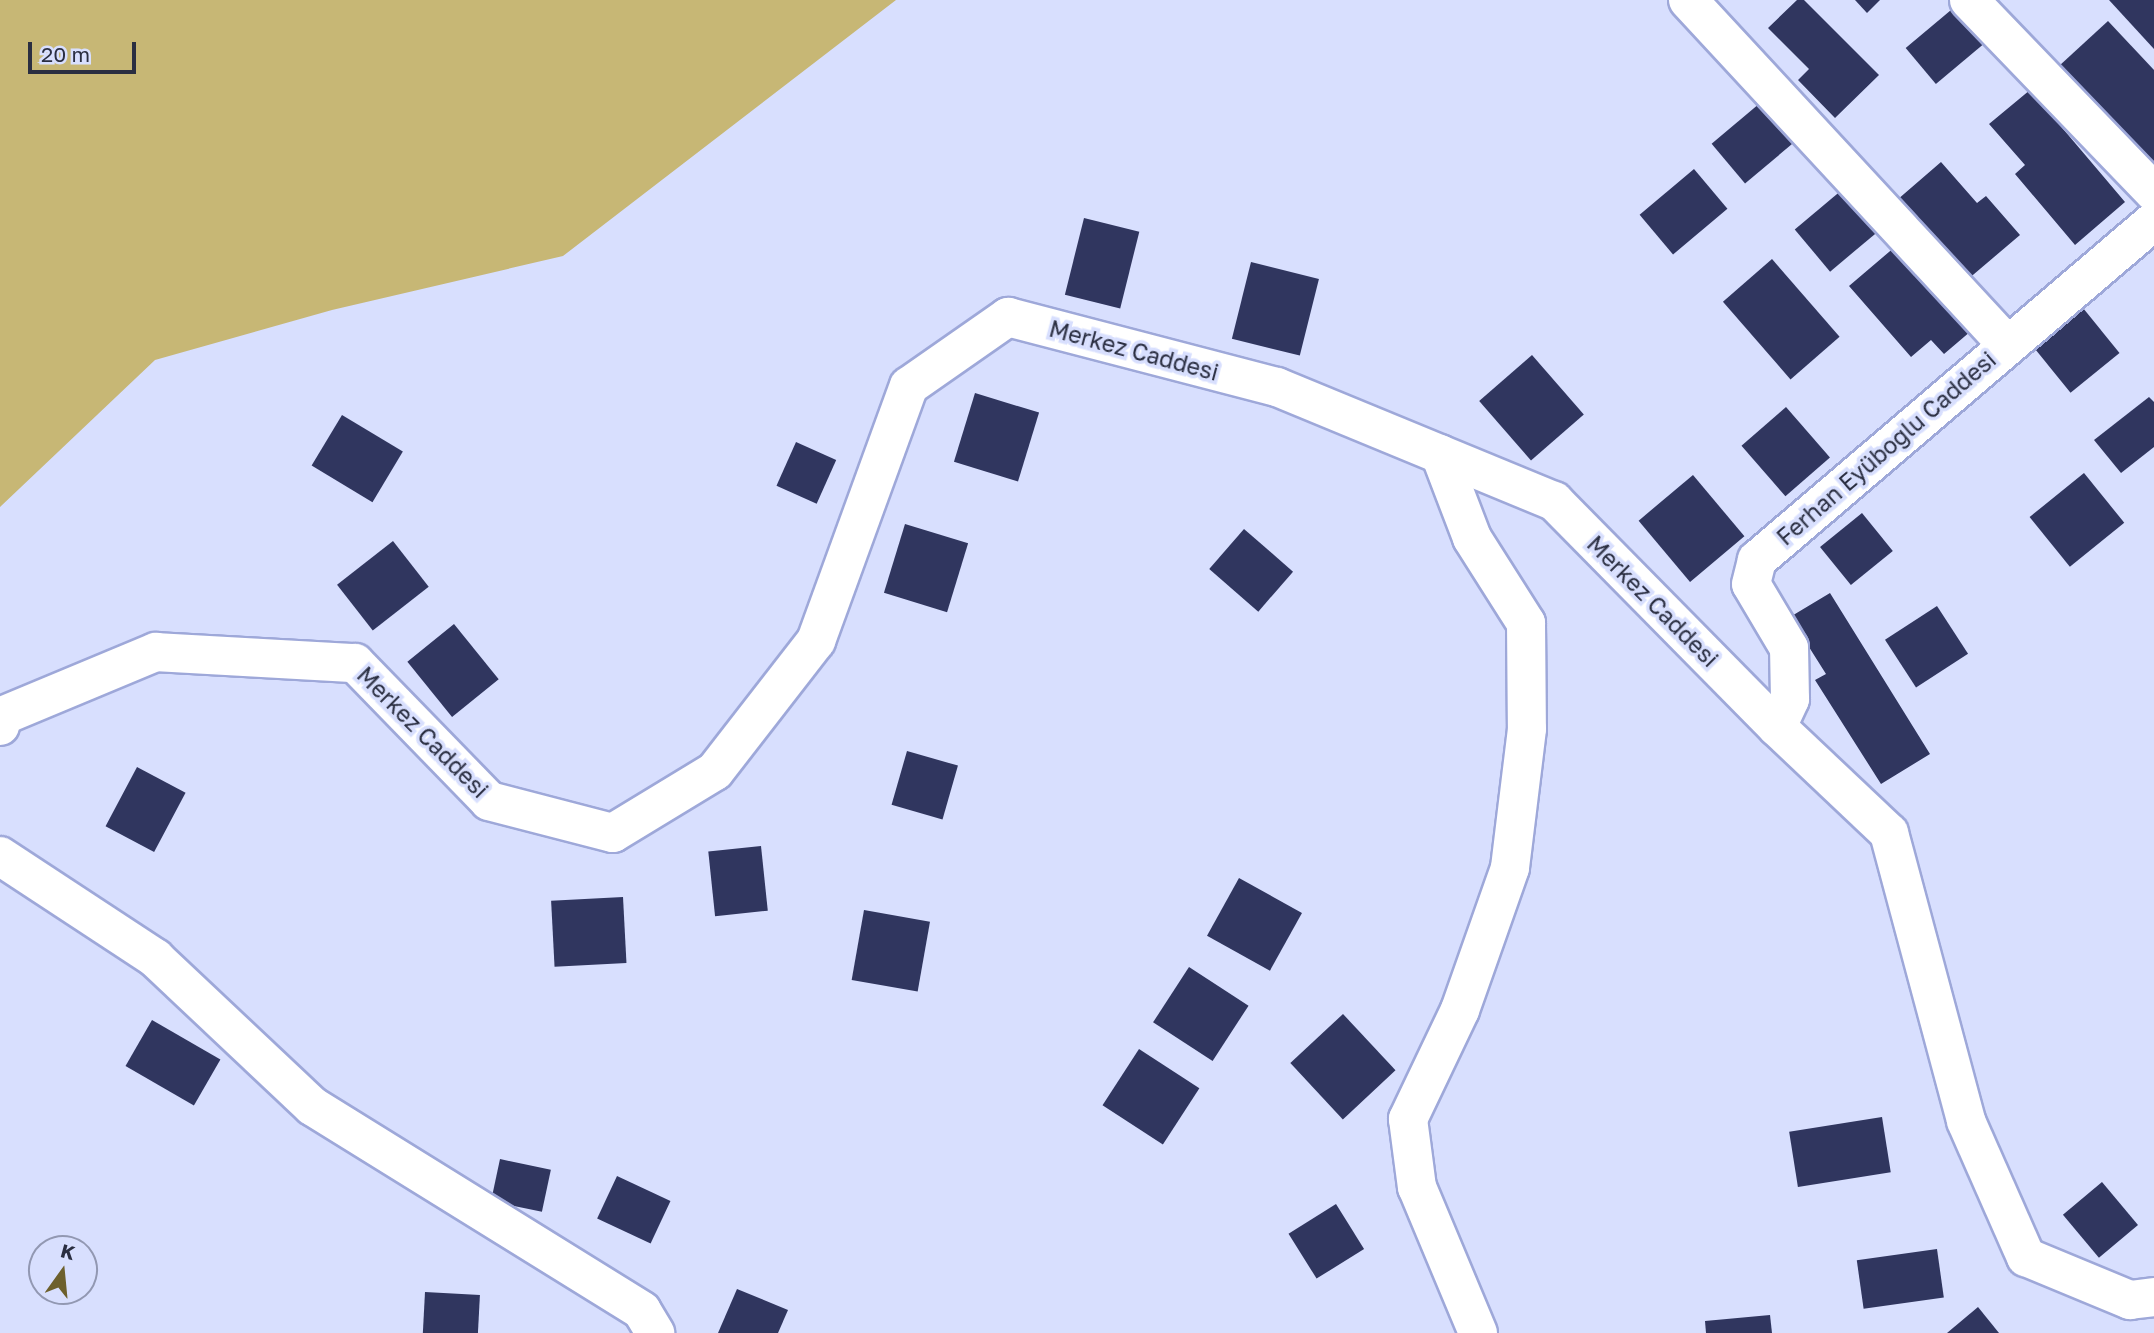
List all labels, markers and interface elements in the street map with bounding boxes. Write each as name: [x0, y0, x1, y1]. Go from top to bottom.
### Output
scale bar: [32, 28, 140, 72]
text: 20 m: [41, 41, 90, 67]
street label: Merkez Caddesi: [1046, 314, 1222, 386]
street label: Ferhan Eyüboğlu Caddesi: [1771, 345, 2001, 551]
street label: Merkez Caddesi: [1582, 530, 1724, 672]
street label: Merkez Caddesi: [352, 661, 494, 803]
north arrow: [28, 1235, 98, 1305]
text: K: [58, 1238, 78, 1264]

